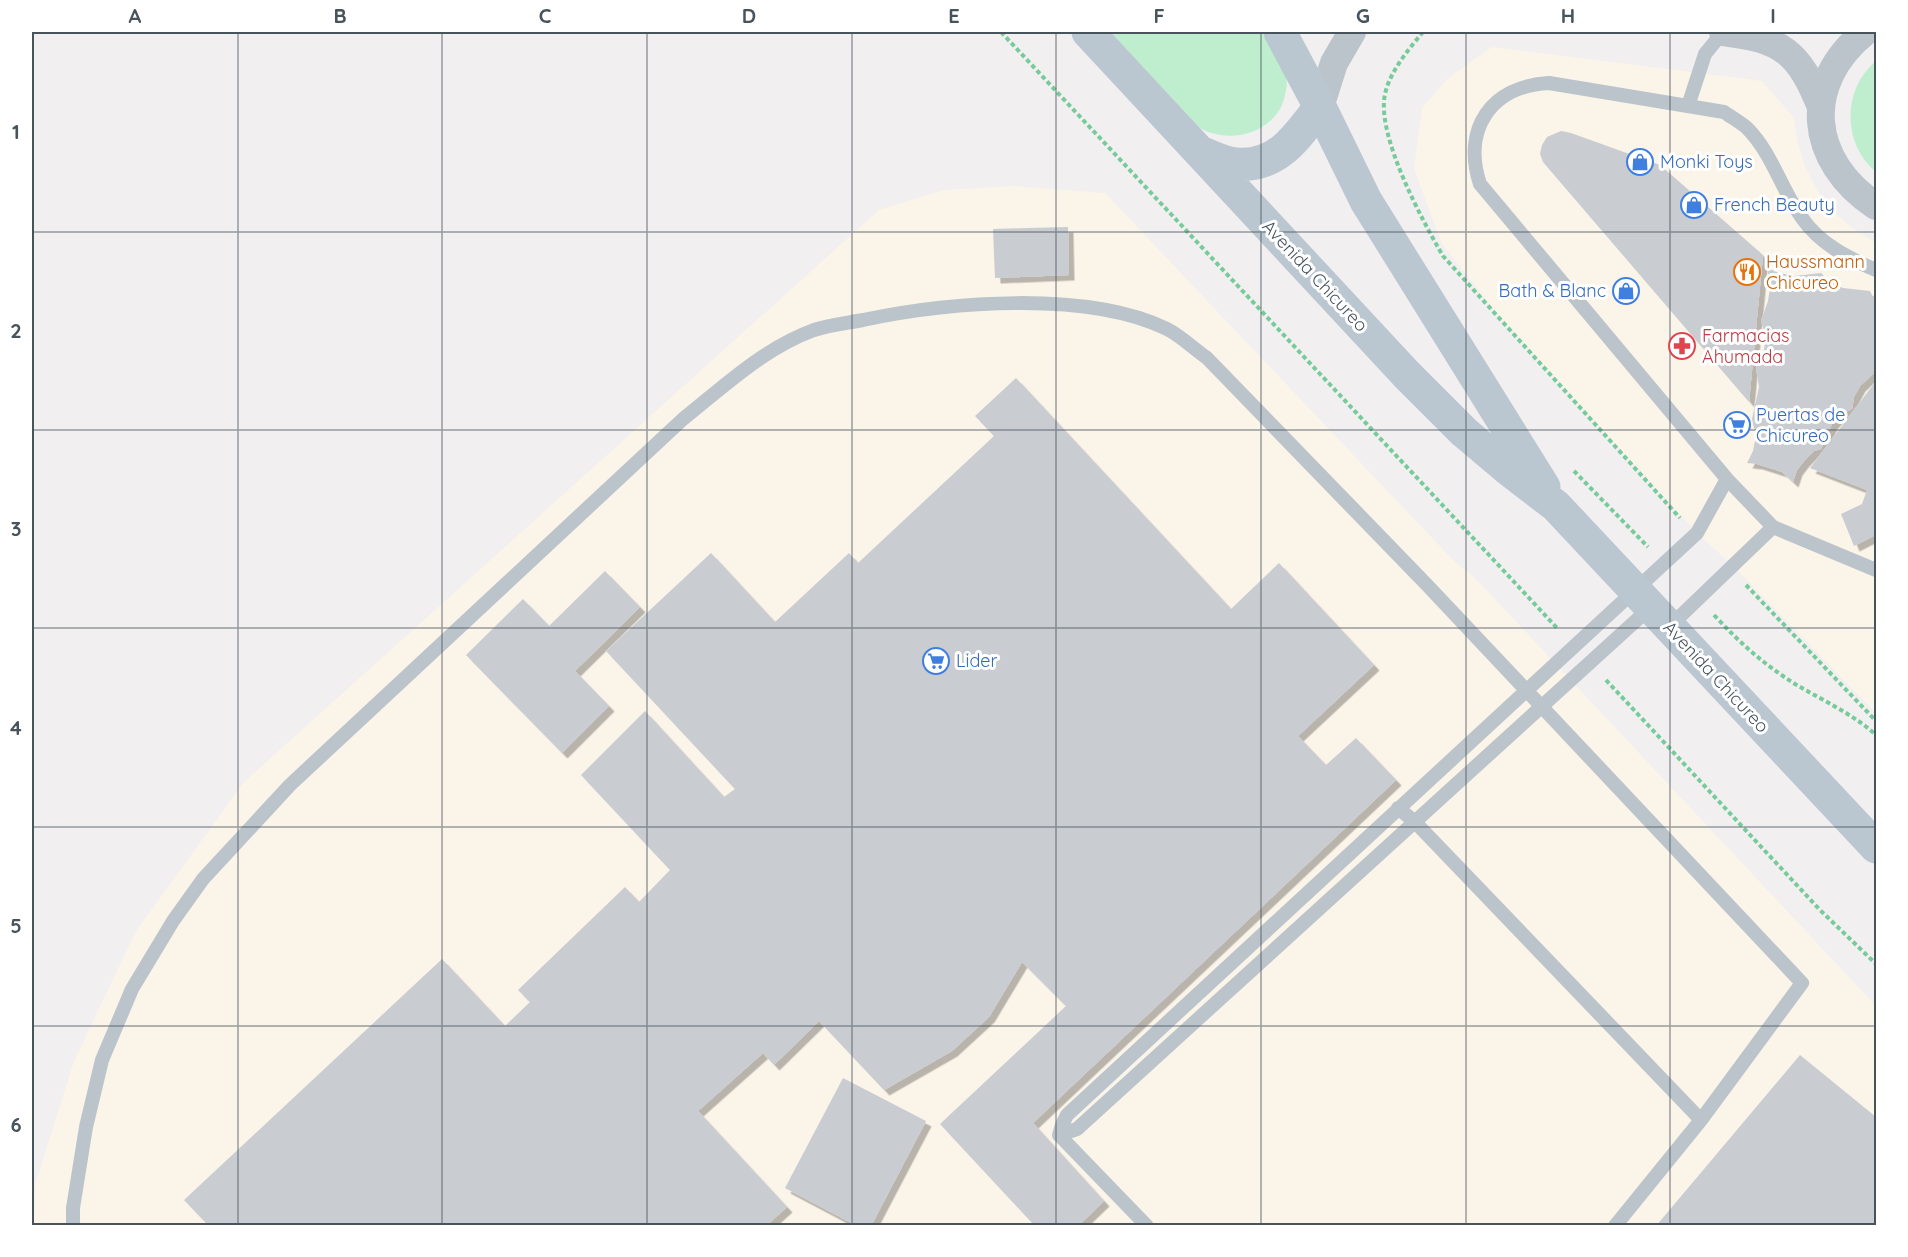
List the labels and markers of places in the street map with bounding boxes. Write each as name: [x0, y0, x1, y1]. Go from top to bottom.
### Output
shop icon: Monki Toys: [1625, 147, 1655, 177]
place label: Monki Toys: [1660, 150, 1753, 173]
shop icon: French Beauty: [1679, 190, 1709, 220]
place label: French Beauty: [1714, 193, 1835, 216]
place label: Haussmann Chicureo: [1766, 250, 1865, 294]
restaurant icon: Haussmann Chicureo: [1732, 257, 1762, 287]
shop icon: Bath & Blanc: [1611, 276, 1641, 306]
place label: Bath & Blanc: [1499, 279, 1606, 302]
place label: Farmacias Ahumada: [1702, 324, 1790, 368]
pharmacy icon: Farmacias Ahumada: [1667, 331, 1697, 361]
place label: Puertas de Chicureo: [1756, 403, 1845, 447]
supermarket icon: Puertas de Chicureo: [1722, 410, 1752, 440]
supermarket icon: Lider: [921, 646, 951, 676]
place label: Lider: [956, 649, 998, 672]

